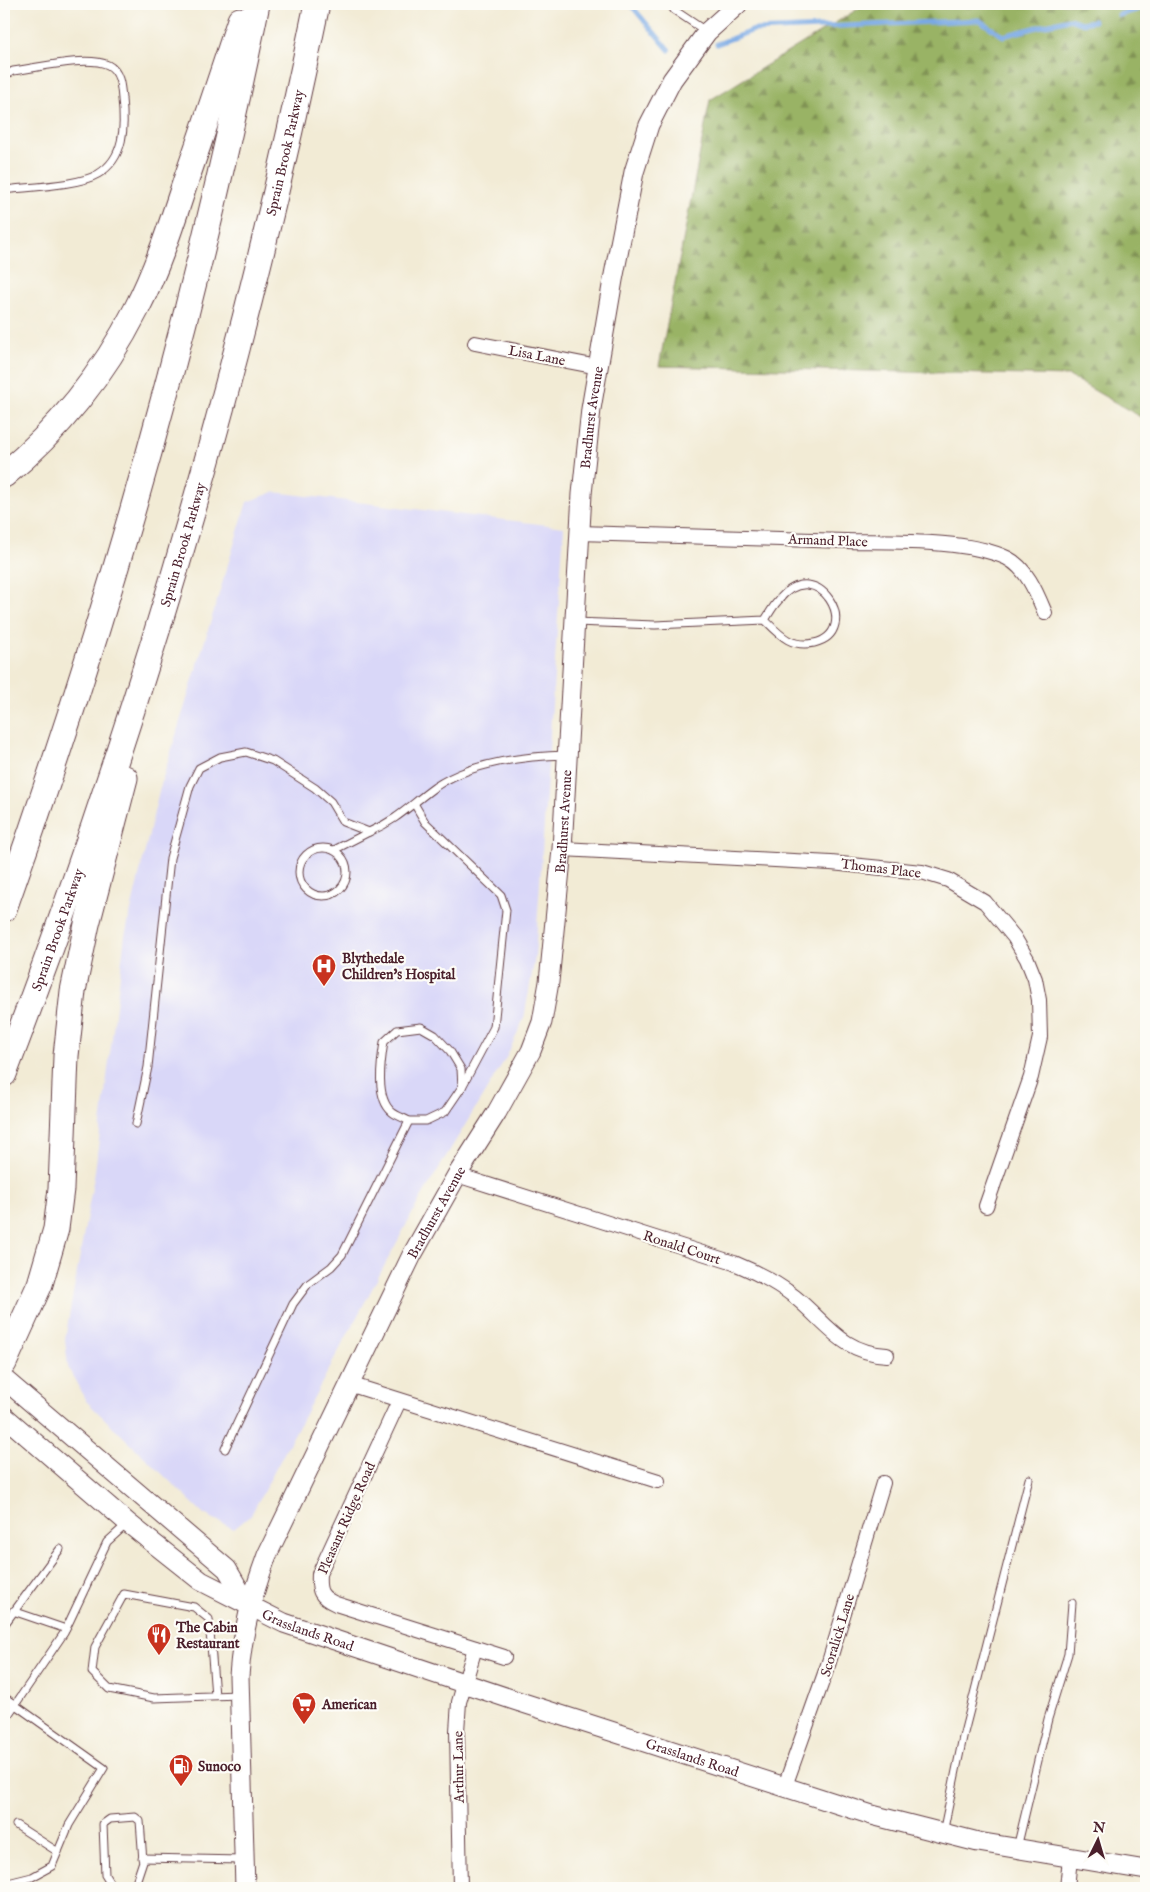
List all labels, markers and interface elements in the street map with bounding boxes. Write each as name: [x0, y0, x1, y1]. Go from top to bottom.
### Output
street label: Sprain Brook Parkway: [263, 88, 309, 218]
street label: Lisa Lane: [507, 342, 567, 370]
street label: Bradhurst Avenue: [577, 365, 608, 470]
street label: Sprain Brook Parkway: [157, 480, 210, 609]
street label: Armand Place: [787, 531, 869, 551]
street label: Bradhurst Avenue: [552, 769, 576, 874]
street label: Thomas Place: [840, 855, 922, 883]
street label: Sprain Brook Parkway: [28, 866, 88, 994]
place label: Blythedale Children's Hospital: [342, 950, 457, 984]
hospital icon: Blythedale Children's Hospital: [311, 953, 337, 987]
street label: Bradhurst Avenue: [404, 1163, 471, 1262]
street label: Ronald Court: [641, 1227, 723, 1269]
street label: Pleasant Ridge Road: [314, 1459, 380, 1577]
street label: Scoralick Lane: [817, 1591, 859, 1679]
street label: Grasslands Road: [259, 1605, 357, 1656]
place label: The Cabin Restaurant: [175, 1619, 240, 1653]
restaurant icon: The Cabin Restaurant: [146, 1622, 172, 1656]
supermarket icon: American: [291, 1691, 317, 1725]
place label: American: [321, 1696, 378, 1714]
street label: Arthur Lane: [449, 1730, 469, 1804]
street label: Grasslands Road: [643, 1735, 741, 1782]
fuel station icon: Sunoco: [168, 1753, 194, 1787]
place label: Sunoco: [198, 1758, 241, 1776]
north arrow: [1072, 1814, 1122, 1864]
text: N: [1091, 1818, 1106, 1838]

